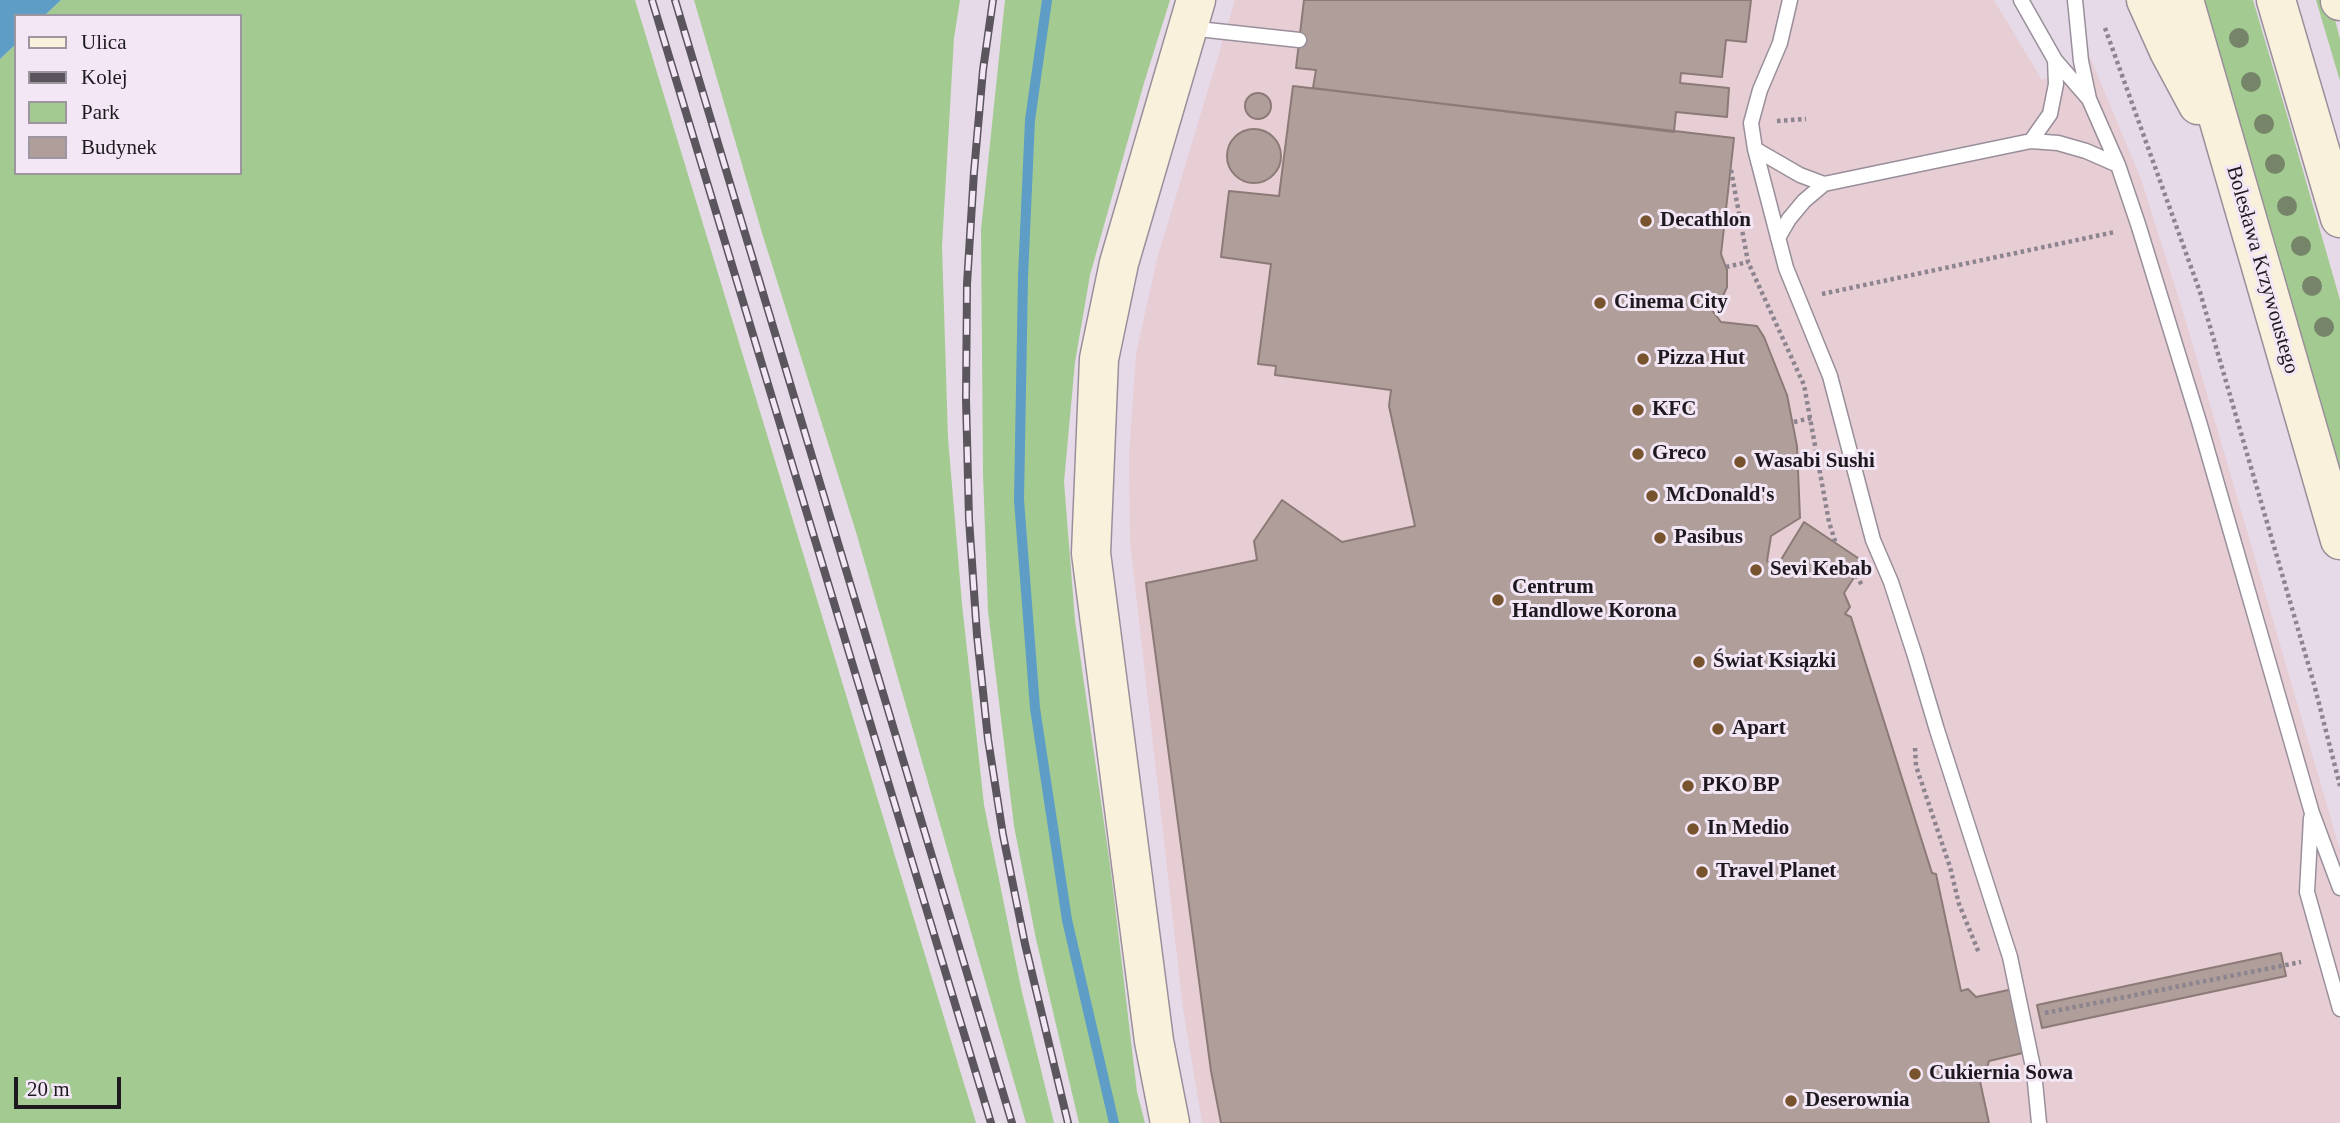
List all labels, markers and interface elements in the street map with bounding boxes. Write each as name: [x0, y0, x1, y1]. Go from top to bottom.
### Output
legend: [14, 14, 242, 175]
text: Ulica: [81, 30, 126, 54]
text: Kolej: [81, 65, 128, 89]
text: Park: [81, 100, 120, 124]
text: Budynek: [81, 135, 157, 159]
street label: Bolesława Krzywoustego: [2220, 163, 2304, 377]
place label: Decathlon: [1660, 208, 1751, 234]
marker: Decathlon: [1638, 213, 1654, 229]
place label: Cinema City: [1614, 290, 1728, 316]
marker: Cinema City: [1592, 295, 1608, 311]
place label: Pizza Hut: [1657, 346, 1745, 372]
marker: Pizza Hut: [1635, 351, 1651, 367]
place label: KFC: [1652, 397, 1696, 423]
marker: KFC: [1630, 402, 1646, 418]
place label: Greco: [1652, 441, 1706, 467]
marker: Greco: [1630, 446, 1646, 462]
place label: Wasabi Sushi: [1754, 449, 1875, 475]
marker: Wasabi Sushi: [1732, 454, 1748, 470]
place label: McDonald's: [1666, 483, 1775, 509]
marker: McDonald's: [1644, 488, 1660, 504]
place label: Pasibus: [1674, 525, 1743, 551]
marker: Pasibus: [1652, 530, 1668, 546]
place label: Sevi Kebab: [1770, 557, 1872, 583]
marker: Sevi Kebab: [1748, 562, 1764, 578]
place label: Centrum Handlowe Korona: [1512, 575, 1677, 625]
marker: Centrum Handlowe Korona: [1490, 592, 1506, 608]
place label: Świat Ksiązki: [1713, 649, 1836, 675]
marker: Świat Ksiązki: [1691, 654, 1707, 670]
place label: Apart: [1732, 716, 1786, 742]
marker: Apart: [1710, 721, 1726, 737]
place label: PKO BP: [1702, 773, 1780, 799]
marker: PKO BP: [1680, 778, 1696, 794]
place label: In Medio: [1707, 816, 1789, 842]
marker: In Medio: [1685, 821, 1701, 837]
place label: Travel Planet: [1716, 859, 1836, 885]
marker: Travel Planet: [1694, 864, 1710, 880]
place label: Cukiernia Sowa: [1929, 1061, 2073, 1087]
scale bar: [18, 1064, 124, 1108]
marker: Cukiernia Sowa: [1907, 1066, 1923, 1082]
text: 20 m: [27, 1077, 70, 1101]
place label: Deserownia: [1805, 1088, 1910, 1114]
marker: Deserownia: [1783, 1093, 1799, 1109]

